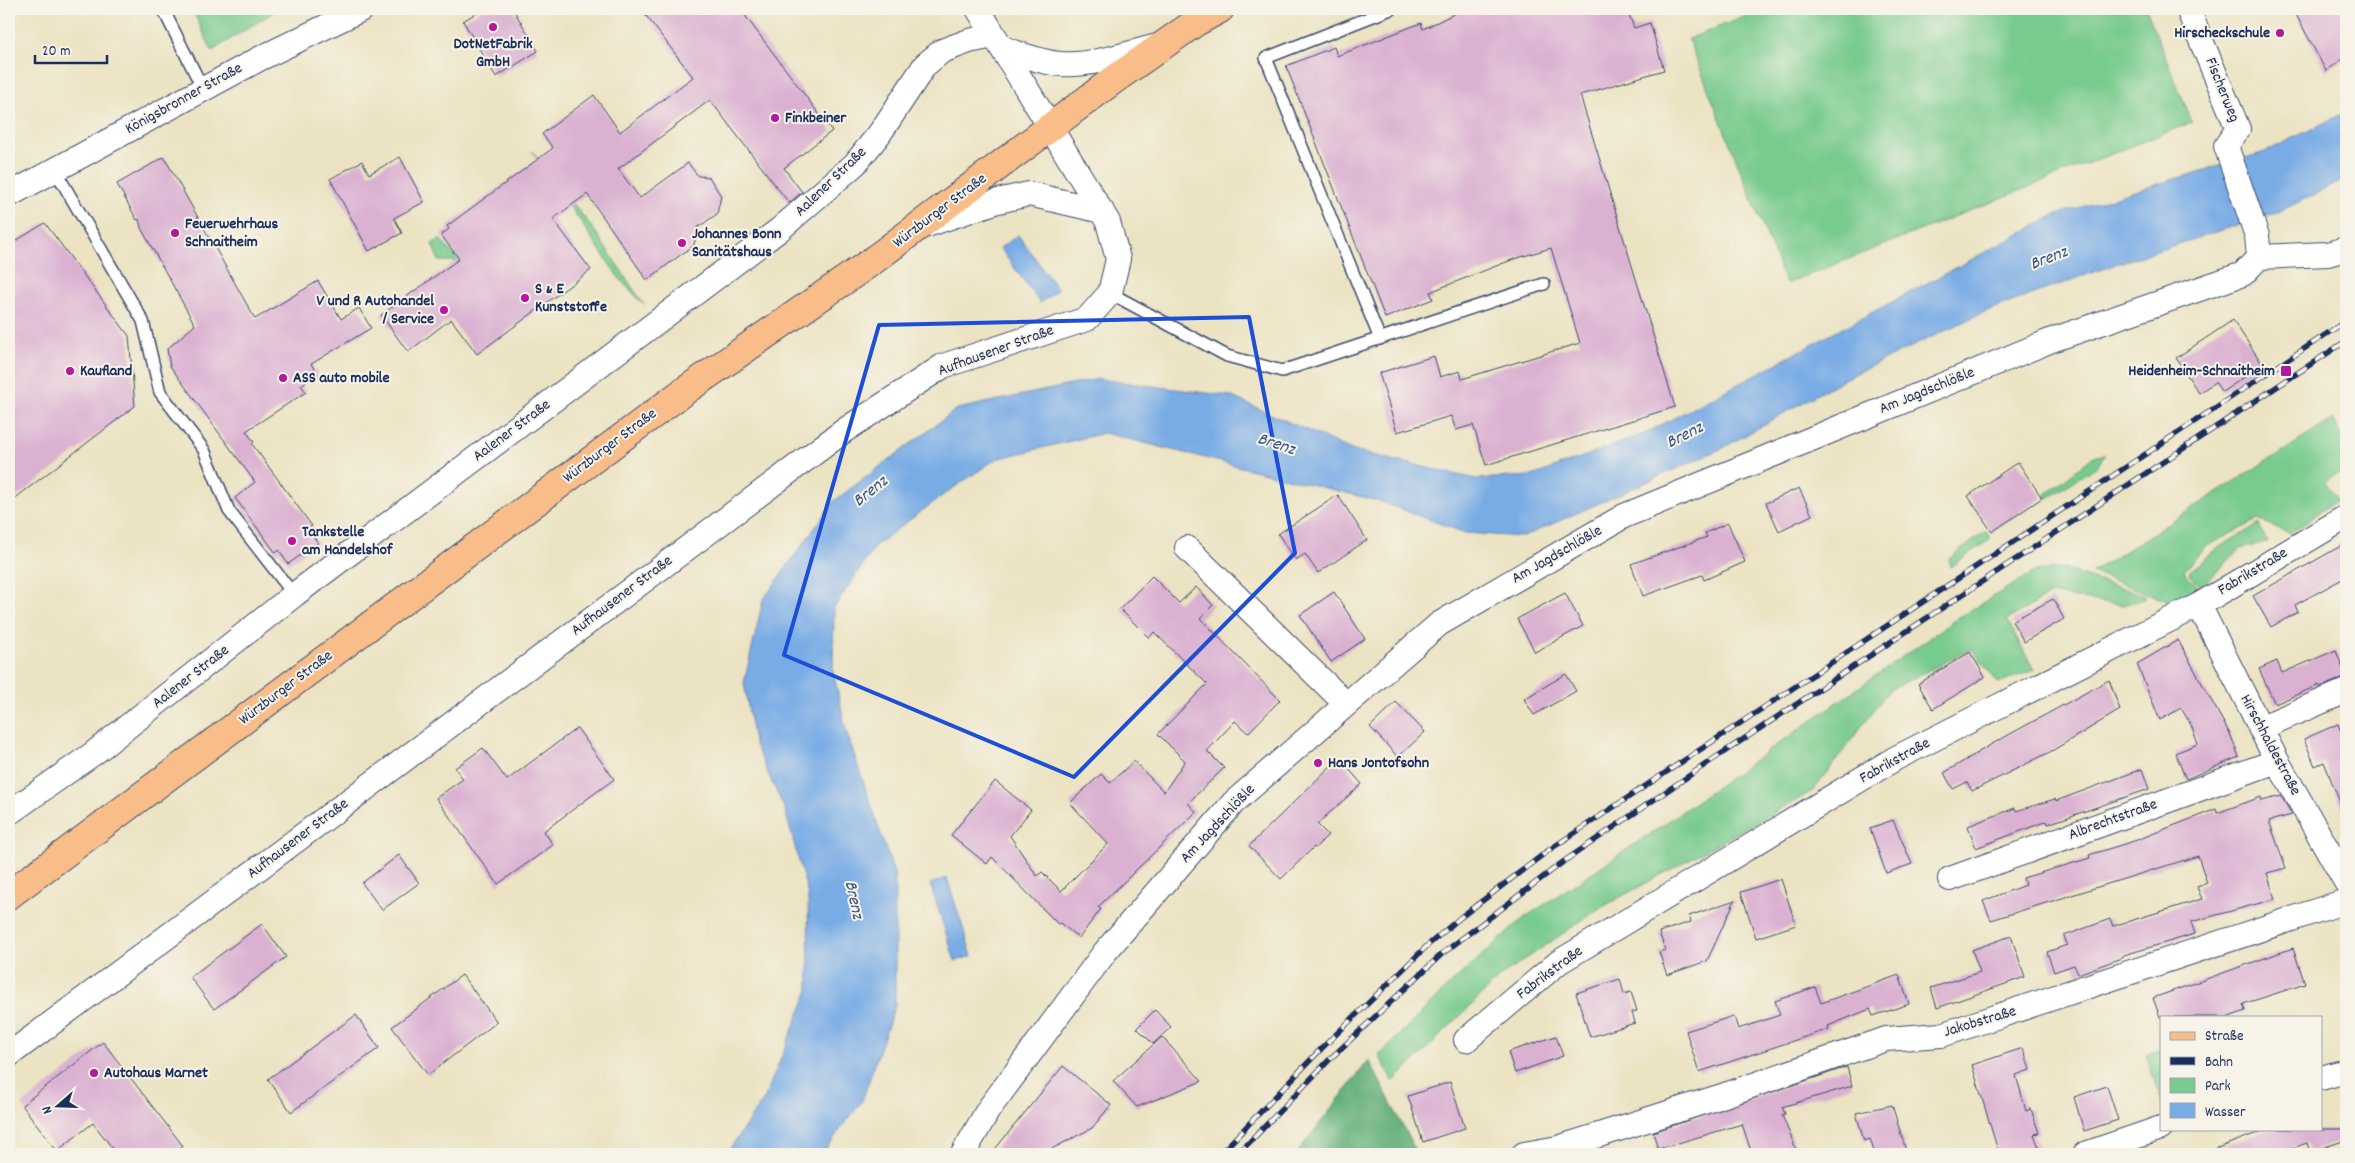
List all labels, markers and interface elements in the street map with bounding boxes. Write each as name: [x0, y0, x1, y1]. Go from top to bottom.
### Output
marker: DotNetFabrik GmbH: [487, 21, 499, 33]
place label: Hirscheckschule: [2174, 22, 2270, 45]
marker: Hirscheckschule: [2274, 27, 2286, 39]
scale bar: [35, 32, 108, 64]
place label: DotNetFabrik GmbH: [453, 33, 533, 74]
text: 20 m: [42, 41, 70, 63]
street label: Fischerweg: [2199, 54, 2245, 126]
street label: Königsbronner Straße: [121, 57, 247, 141]
place label: Finkbeiner: [785, 107, 847, 130]
marker: Finkbeiner: [769, 112, 781, 124]
street label: Aalener Straße: [790, 142, 872, 222]
street label: Würzburger Straße: [888, 168, 992, 254]
place label: Feuerwehrhaus Schnaitheim: [185, 213, 278, 254]
place label: Johannes Bonn Sanitätshaus: [692, 223, 782, 264]
marker: Feuerwehrhaus Schnaitheim: [169, 227, 181, 239]
marker: Johannes Bonn Sanitätshaus: [676, 237, 688, 249]
water label: Brenz: [2027, 240, 2072, 278]
place label: S & E Kunststoffe: [535, 278, 607, 319]
place label: V und R Autohandel / Service: [316, 290, 434, 331]
marker: S & E Kunststoffe: [519, 292, 531, 304]
marker: V und R Autohandel / Service: [438, 304, 450, 316]
street label: Aufhausener Straße: [935, 319, 1057, 383]
place label: Kaufland: [80, 360, 132, 383]
place label: Heidenheim-Schnaitheim: [2128, 360, 2275, 383]
street label: Am Jagdschlößle: [1876, 361, 1978, 421]
marker: Heidenheim-Schnaitheim: [2279, 364, 2293, 378]
marker: Kaufland: [64, 365, 76, 377]
place label: ASS auto mobile: [293, 367, 389, 390]
marker: ASS auto mobile: [277, 372, 289, 384]
street label: Aalener Straße: [468, 394, 556, 468]
street label: Würzburger Straße: [558, 403, 662, 489]
water label: Brenz: [1662, 416, 1709, 456]
water label: Brenz: [1254, 427, 1299, 463]
water label: Brenz: [848, 470, 895, 514]
street label: Am Jagdschlößle: [1507, 520, 1607, 590]
place label: Tankstelle am Handelshof: [302, 521, 394, 562]
marker: Tankstelle am Handelshof: [286, 535, 298, 547]
street label: Fabrikstraße: [2214, 542, 2292, 602]
street label: Aufhausener Straße: [566, 550, 678, 642]
street label: Aalener Straße: [148, 640, 234, 714]
street label: Würzburger Straße: [234, 645, 338, 731]
street label: Hirschhaldestraße: [2234, 690, 2306, 800]
street label: Fabrikstraße: [1855, 732, 1935, 790]
place label: Hans Jontofsohn: [1328, 752, 1429, 775]
marker: Hans Jontofsohn: [1312, 757, 1324, 769]
street label: Am Jagdschlößle: [1175, 779, 1261, 869]
street label: Aufhausener Straße: [242, 793, 354, 885]
street label: Albrechtstraße: [2065, 793, 2161, 847]
water label: Brenz: [837, 879, 869, 922]
street label: Fabrikstraße: [1512, 940, 1588, 1006]
street label: Jakobstraße: [1941, 1000, 2019, 1044]
legend: [2160, 1016, 2322, 1130]
text: Straße: [2205, 1026, 2244, 1048]
text: Bahn: [2205, 1052, 2233, 1074]
place label: Autohaus Marnet: [104, 1062, 208, 1085]
marker: Autohaus Marnet: [88, 1067, 100, 1079]
text: Park: [2205, 1076, 2231, 1098]
north arrow: [32, 1080, 82, 1130]
text: Wasser: [2205, 1102, 2246, 1124]
text: N: [37, 1103, 58, 1116]

